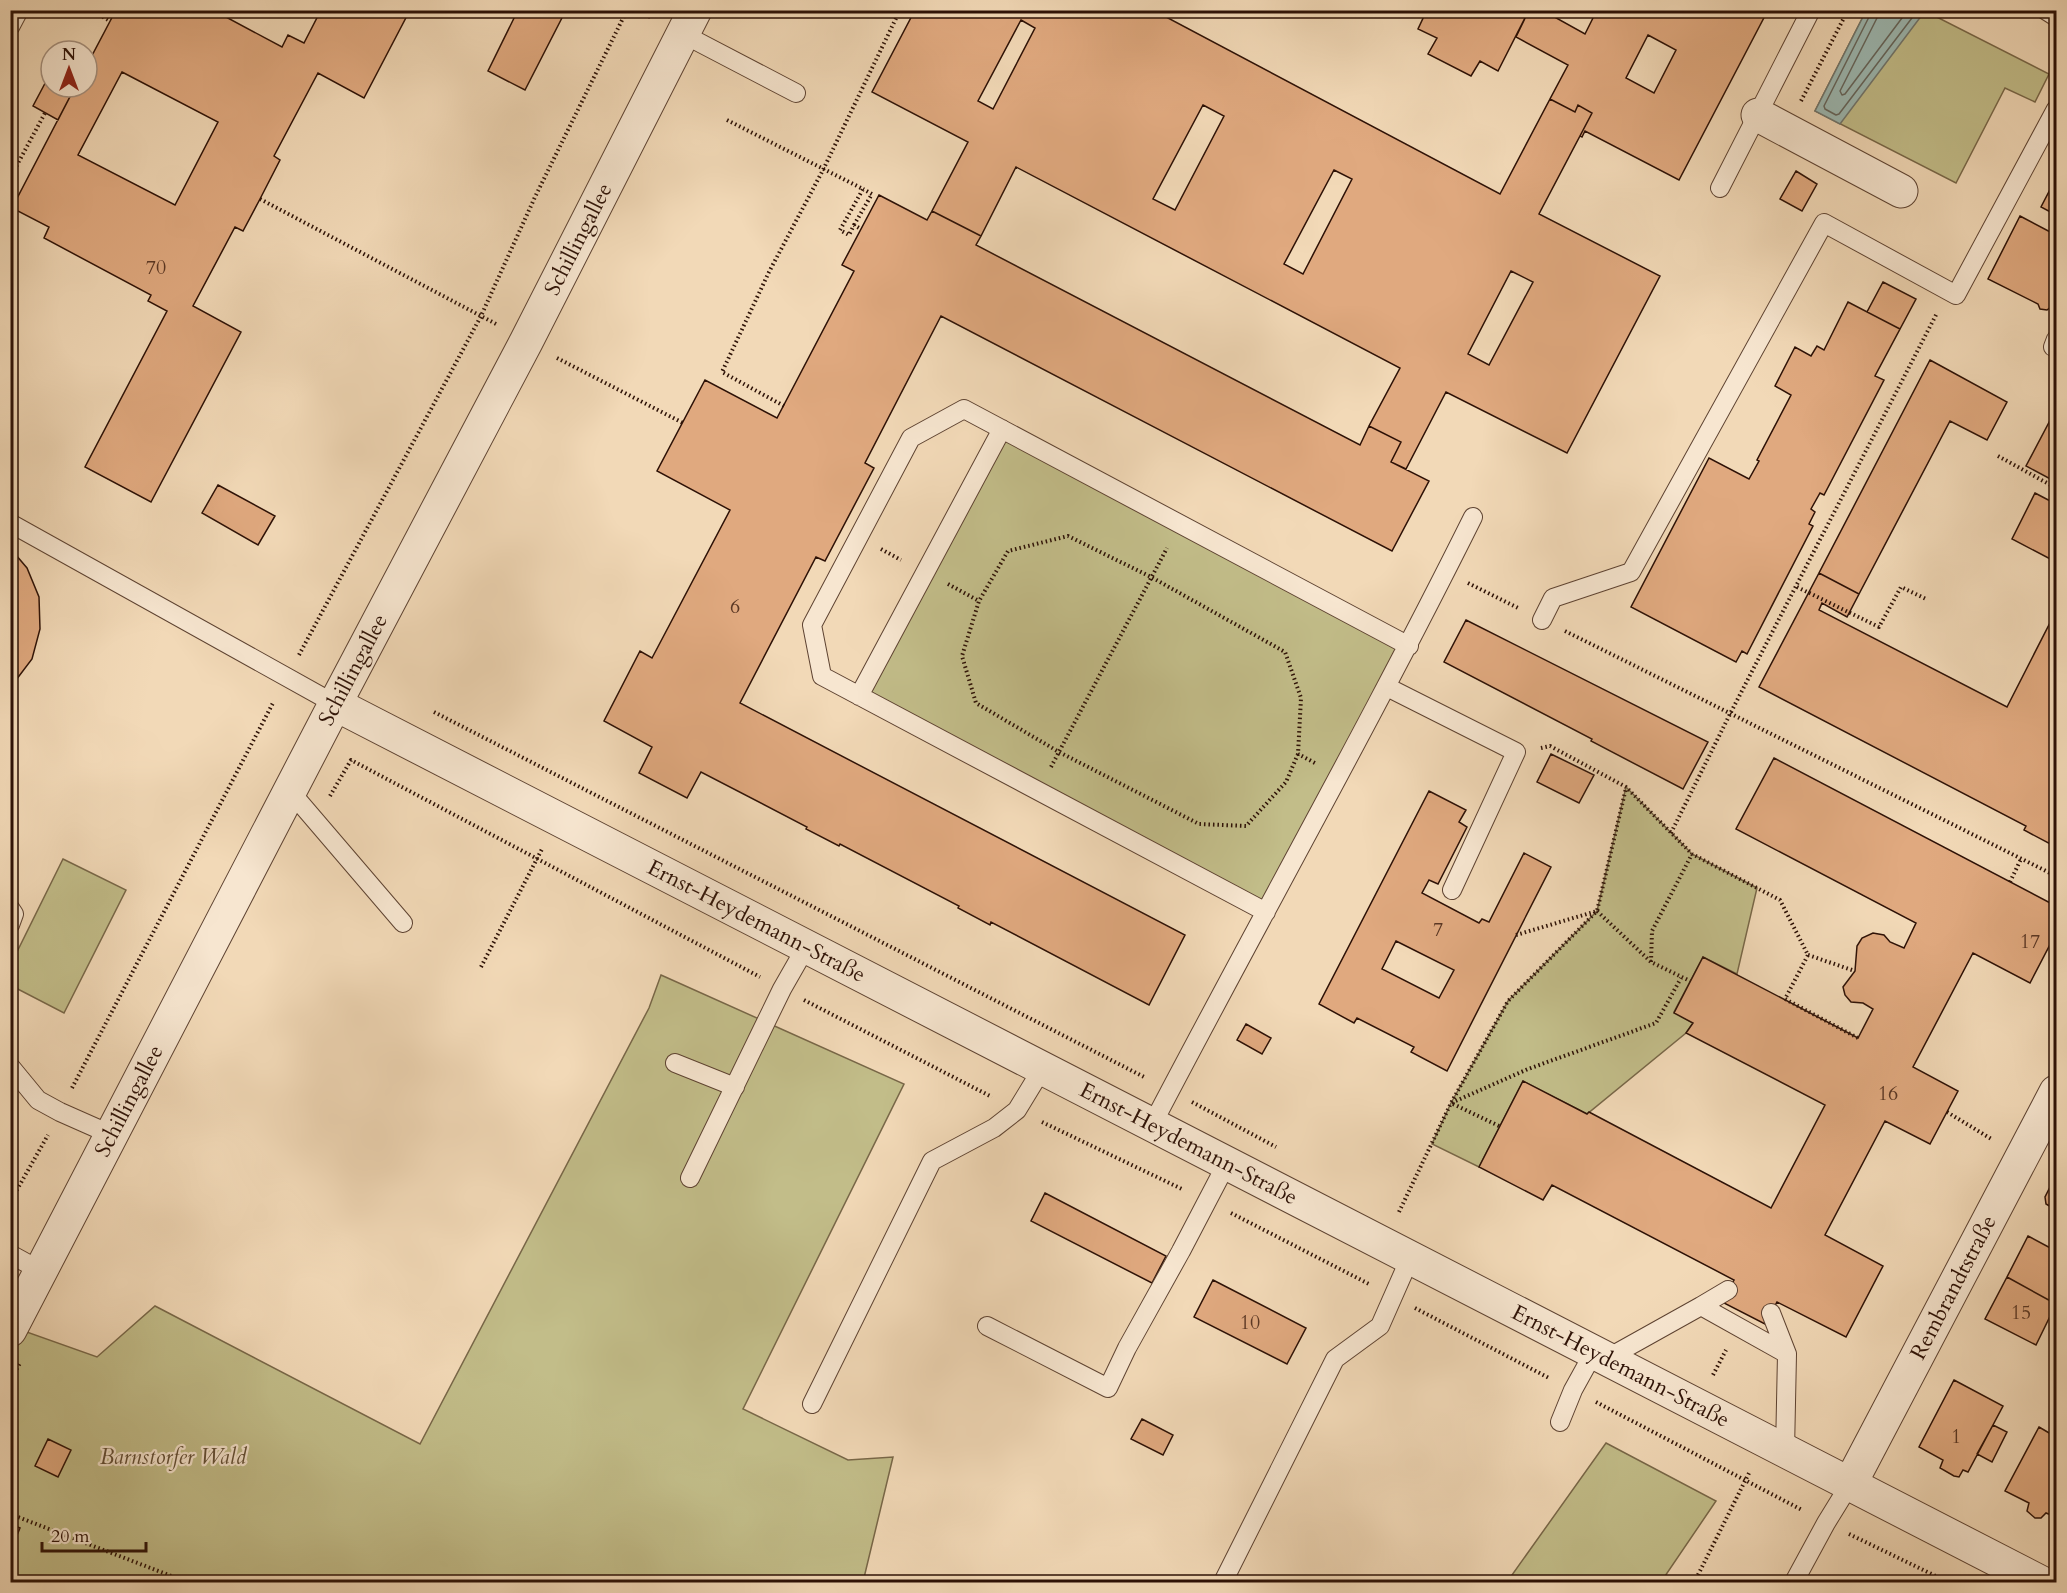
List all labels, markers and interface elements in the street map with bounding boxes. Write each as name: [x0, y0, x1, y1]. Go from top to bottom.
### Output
north arrow: [39, 39, 99, 99]
text: N: [62, 44, 76, 66]
street label: Schillingallee: [537, 178, 619, 301]
house number: 70: [146, 254, 166, 281]
house number: 6: [730, 593, 740, 620]
street label: Schillingallee: [311, 609, 395, 731]
street label: Ernst-Heydemann-Straße: [642, 852, 871, 990]
house number: 7: [1433, 916, 1443, 943]
house number: 17: [2020, 928, 2040, 955]
street label: Schillingallee: [87, 1040, 170, 1162]
street label: Ernst-Heydemann-Straße: [1074, 1075, 1303, 1212]
house number: 16: [1878, 1080, 1898, 1107]
street label: Rembrandtstraße: [1903, 1210, 2004, 1365]
street label: Ernst-Heydemann-Straße: [1506, 1297, 1735, 1435]
house number: 15: [2011, 1299, 2031, 1326]
house number: 10: [1240, 1309, 1260, 1336]
house number: 1: [1951, 1423, 1961, 1450]
park label: Barnstorfer Wald: [100, 1442, 248, 1472]
scale bar: [42, 1515, 146, 1553]
text: 20 m: [51, 1524, 90, 1549]

